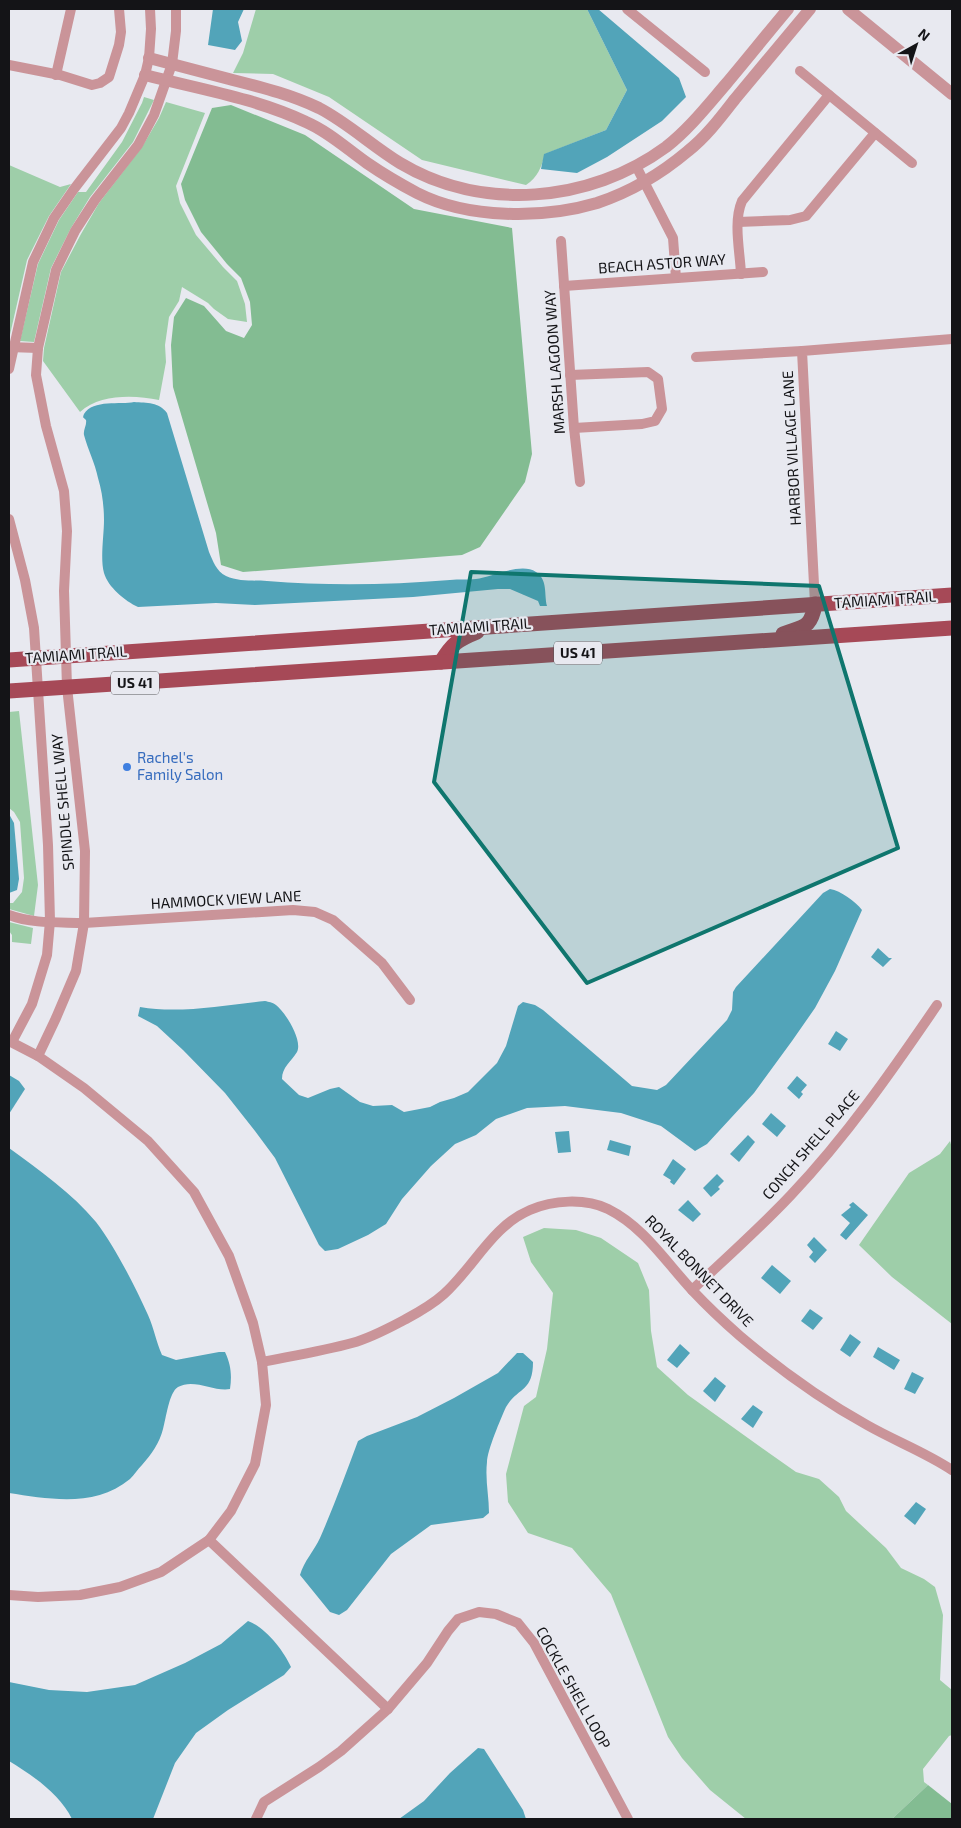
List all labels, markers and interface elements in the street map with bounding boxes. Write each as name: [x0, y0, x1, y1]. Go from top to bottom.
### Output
north arrow: [891, 20, 941, 70]
text: N: [915, 25, 934, 44]
street label: BEACH ASTOR WAY: [597, 250, 727, 276]
street label: MARSH LAGOON WAY: [540, 289, 568, 435]
street label: HARBOR VILLAGE LANE: [778, 370, 804, 526]
street label: TAMIAMI TRAIL: [833, 586, 937, 612]
street label: TAMIAMI TRAIL: [428, 613, 532, 639]
street label: TAMIAMI TRAIL: [24, 641, 128, 667]
road number: US 41: [554, 641, 602, 664]
road number: US 41: [111, 671, 159, 694]
street label: SPINDLE SHELL WAY: [47, 733, 77, 871]
place label: Rachel's Family Salon: [137, 748, 223, 783]
marker: Rachel's Family Salon: [121, 761, 133, 773]
street label: HAMMOCK VIEW LANE: [150, 886, 302, 912]
street label: CONCH SHELL PLACE: [758, 1086, 863, 1203]
street label: ROYAL BONNET DRIVE: [642, 1211, 758, 1330]
street label: COCKLE SHELL LOOP: [533, 1623, 615, 1752]

